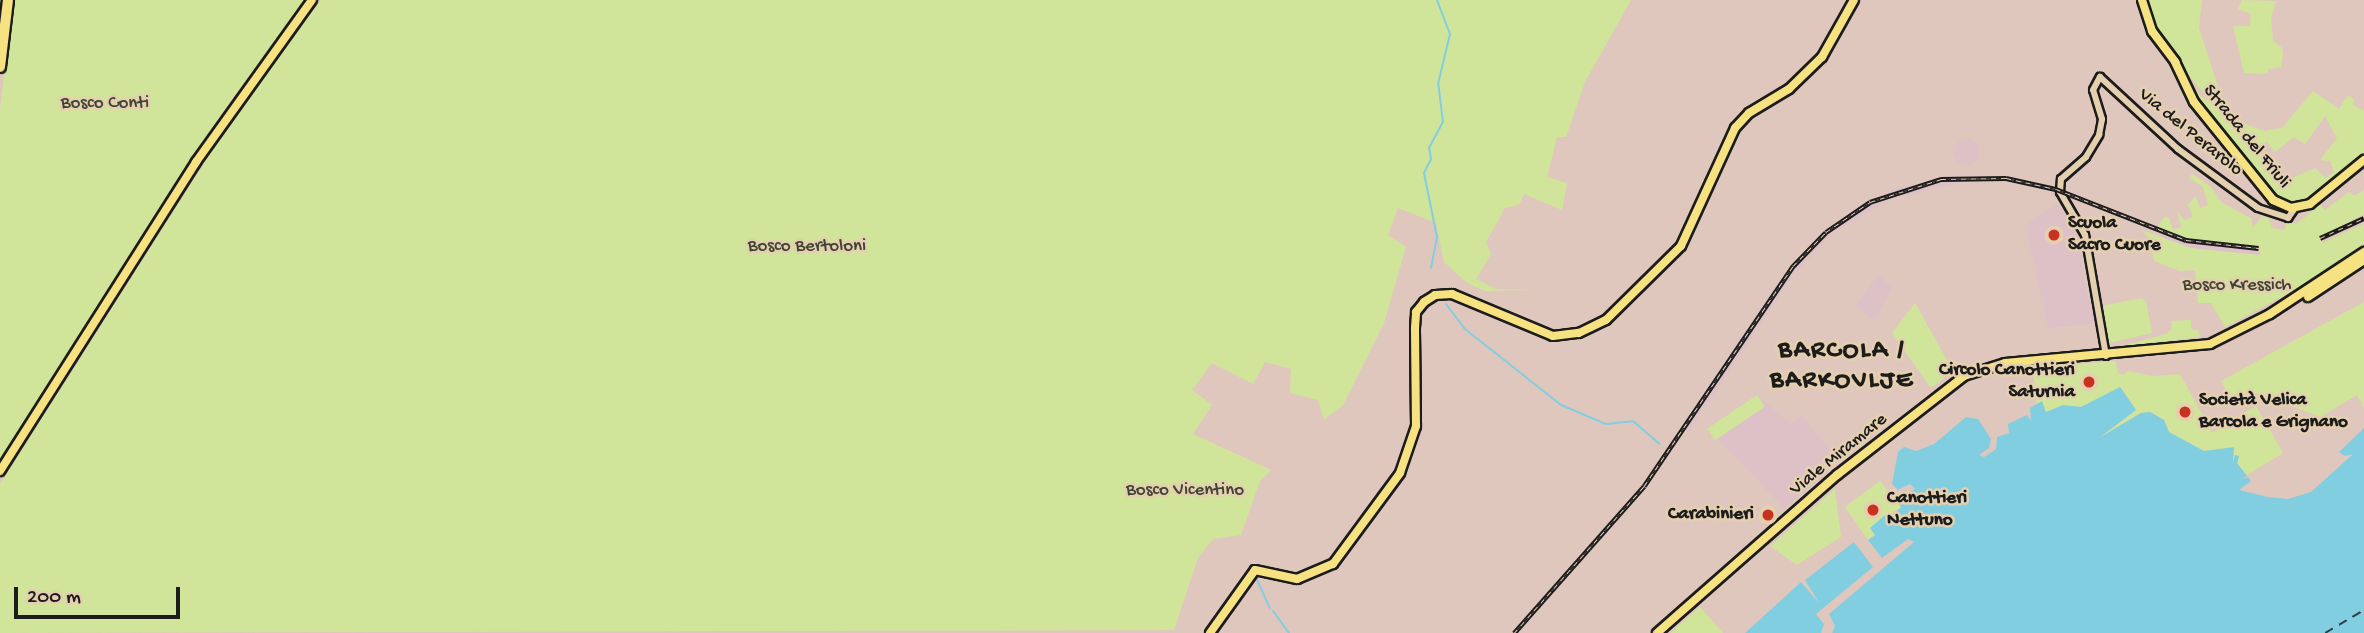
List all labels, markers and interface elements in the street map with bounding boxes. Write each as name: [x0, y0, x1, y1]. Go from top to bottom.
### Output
street label: Strada del Friuli: [2197, 80, 2295, 194]
street label: Via del Perarolo: [2133, 84, 2247, 182]
park label: Bosco Conti: [61, 93, 149, 115]
place label: Scuola Sacro Cuore: [2068, 213, 2161, 257]
marker: Scuola Sacro Cuore: [2046, 227, 2062, 243]
park label: Bosco Bertoloni: [748, 236, 866, 258]
park label: Bosco Kressich: [2182, 275, 2292, 297]
district label: BARCOLA / BARKOVLJE: [1771, 336, 1913, 398]
place label: Circolo Canottieri Saturnia: [1939, 360, 2075, 404]
marker: Circolo Canottieri Saturnia: [2081, 374, 2097, 390]
place label: Società Velica Barcola e Grignano: [2199, 390, 2348, 434]
marker: Società Velica Barcola e Grignano: [2177, 404, 2193, 420]
street label: Viale Miramare: [1786, 409, 1892, 501]
park label: Bosco Vicentino: [1126, 480, 1244, 502]
place label: Canottieri Nettuno: [1887, 488, 1967, 532]
marker: Canottieri Nettuno: [1865, 502, 1881, 518]
place label: Carabinieri: [1668, 504, 1754, 526]
marker: Carabinieri: [1760, 507, 1776, 523]
scale bar: [18, 574, 184, 618]
text: 200 m: [27, 586, 81, 611]

